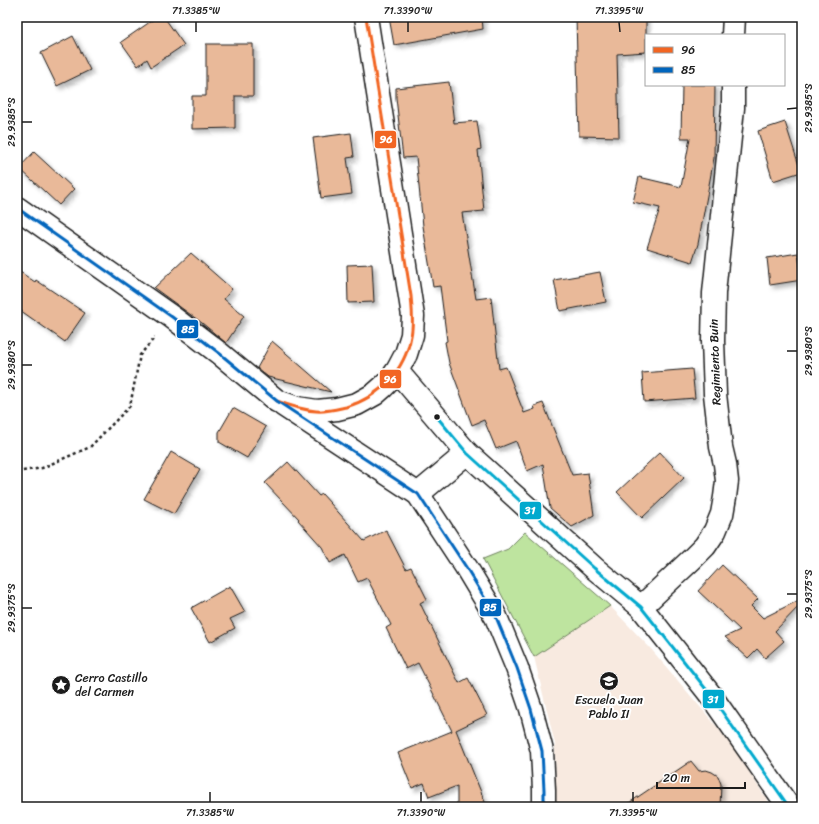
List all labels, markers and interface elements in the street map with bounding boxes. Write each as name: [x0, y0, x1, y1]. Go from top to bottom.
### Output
text: 71.3385°W: [172, 2, 220, 20]
text: 71.3390°W: [384, 2, 433, 20]
text: 71.3395°W: [595, 2, 643, 20]
legend: [645, 34, 785, 86]
text: 96: [681, 39, 695, 61]
text: 85: [681, 59, 696, 81]
text: 29.9385°S: [800, 83, 818, 133]
text: 29.9385°S: [3, 97, 21, 147]
line badge: 96: [374, 130, 397, 149]
text: 96: [379, 130, 393, 149]
street label: Regimiento Buin: [702, 318, 727, 405]
line badge: 85: [176, 319, 199, 339]
text: 85: [180, 320, 195, 339]
text: 29.9380°S: [800, 326, 818, 376]
text: 29.9380°S: [3, 340, 21, 390]
line badge: 96: [379, 369, 402, 389]
text: 96: [383, 370, 397, 389]
unlabelled marker: [432, 412, 442, 422]
line badge: 31: [519, 501, 542, 520]
text: 31: [524, 501, 536, 520]
text: 29.9375°S: [800, 569, 818, 618]
text: 29.9375°S: [3, 583, 21, 632]
line badge: 85: [479, 598, 502, 617]
text: 85: [482, 598, 497, 617]
place label: Cerro Castillo del Carmen: [75, 667, 148, 703]
school or university icon: Escuela Juan Pablo II: [598, 670, 620, 692]
place icon: Cerro Castillo del Carmen: [50, 674, 72, 696]
place label: Escuela Juan Pablo II: [575, 689, 643, 725]
line badge: 31: [702, 689, 725, 709]
text: 31: [707, 690, 719, 709]
scale bar: [657, 764, 745, 790]
text: 20 m: [663, 767, 690, 789]
text: 71.3385°W: [186, 804, 234, 822]
text: 71.3390°W: [397, 804, 446, 822]
text: 71.3395°W: [609, 804, 657, 822]

